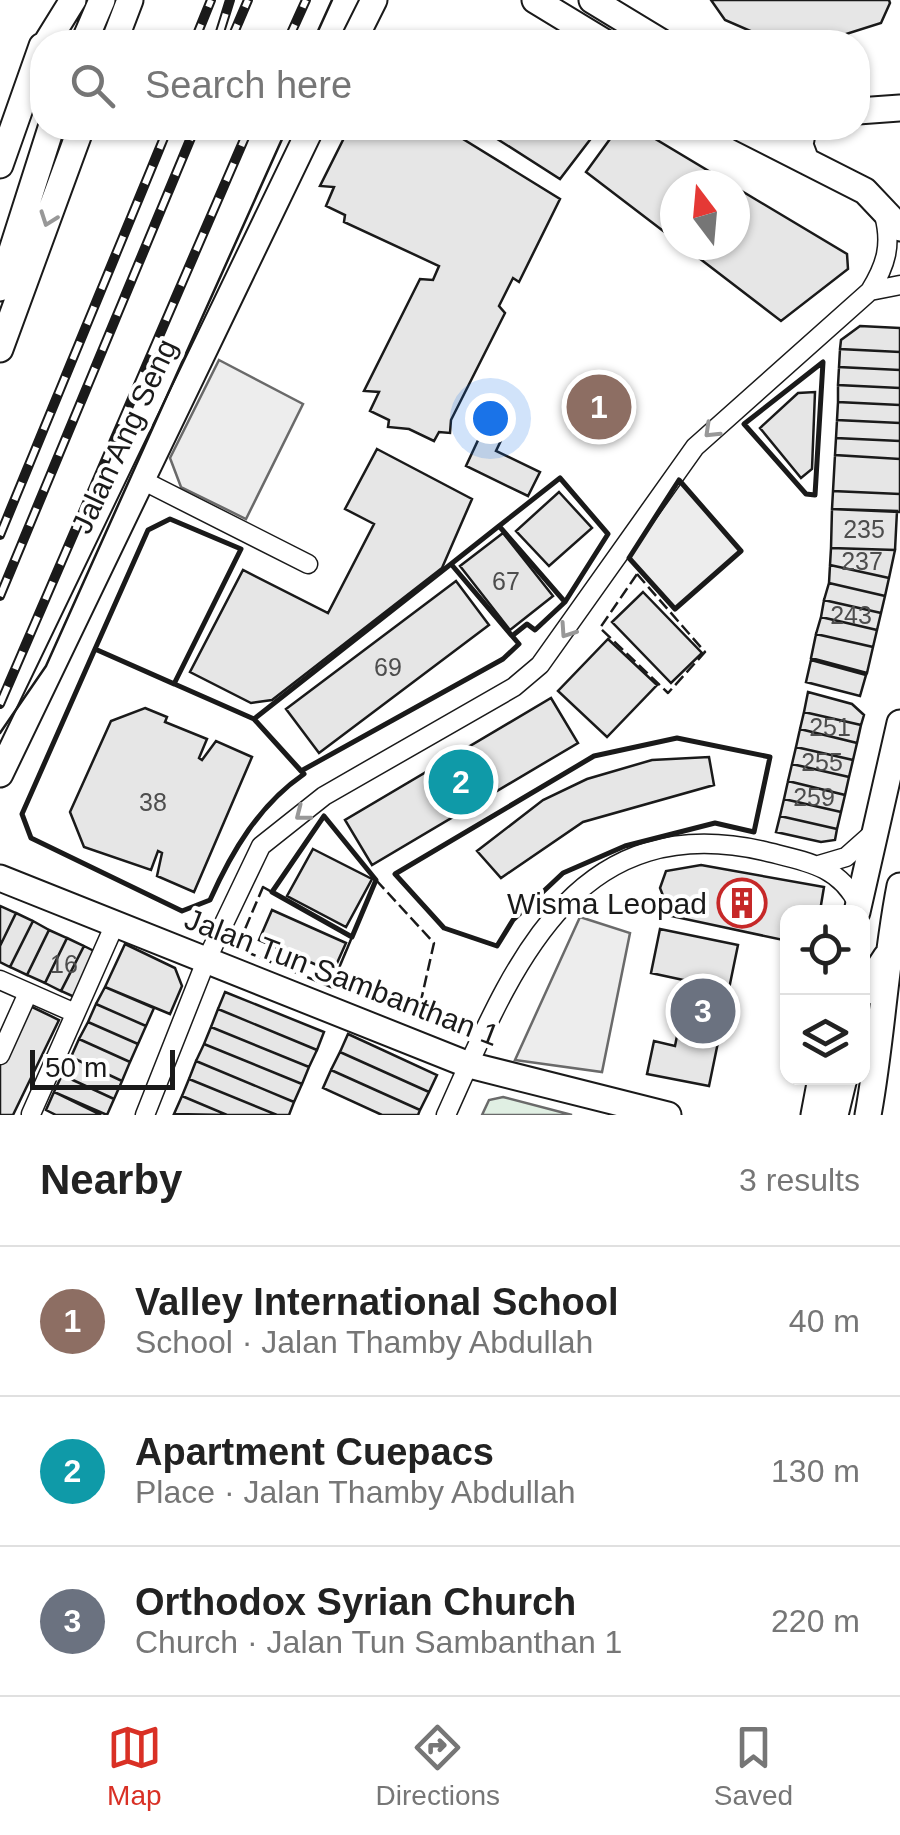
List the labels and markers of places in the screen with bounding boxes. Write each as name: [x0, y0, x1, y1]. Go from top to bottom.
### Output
pin: 1: [566, 370, 632, 444]
pin: 2: [428, 744, 494, 820]
building icon: Wisma Leopad: [716, 877, 768, 929]
place label: Wisma Leopad: [507, 887, 707, 920]
pin: 3: [670, 974, 736, 1048]

